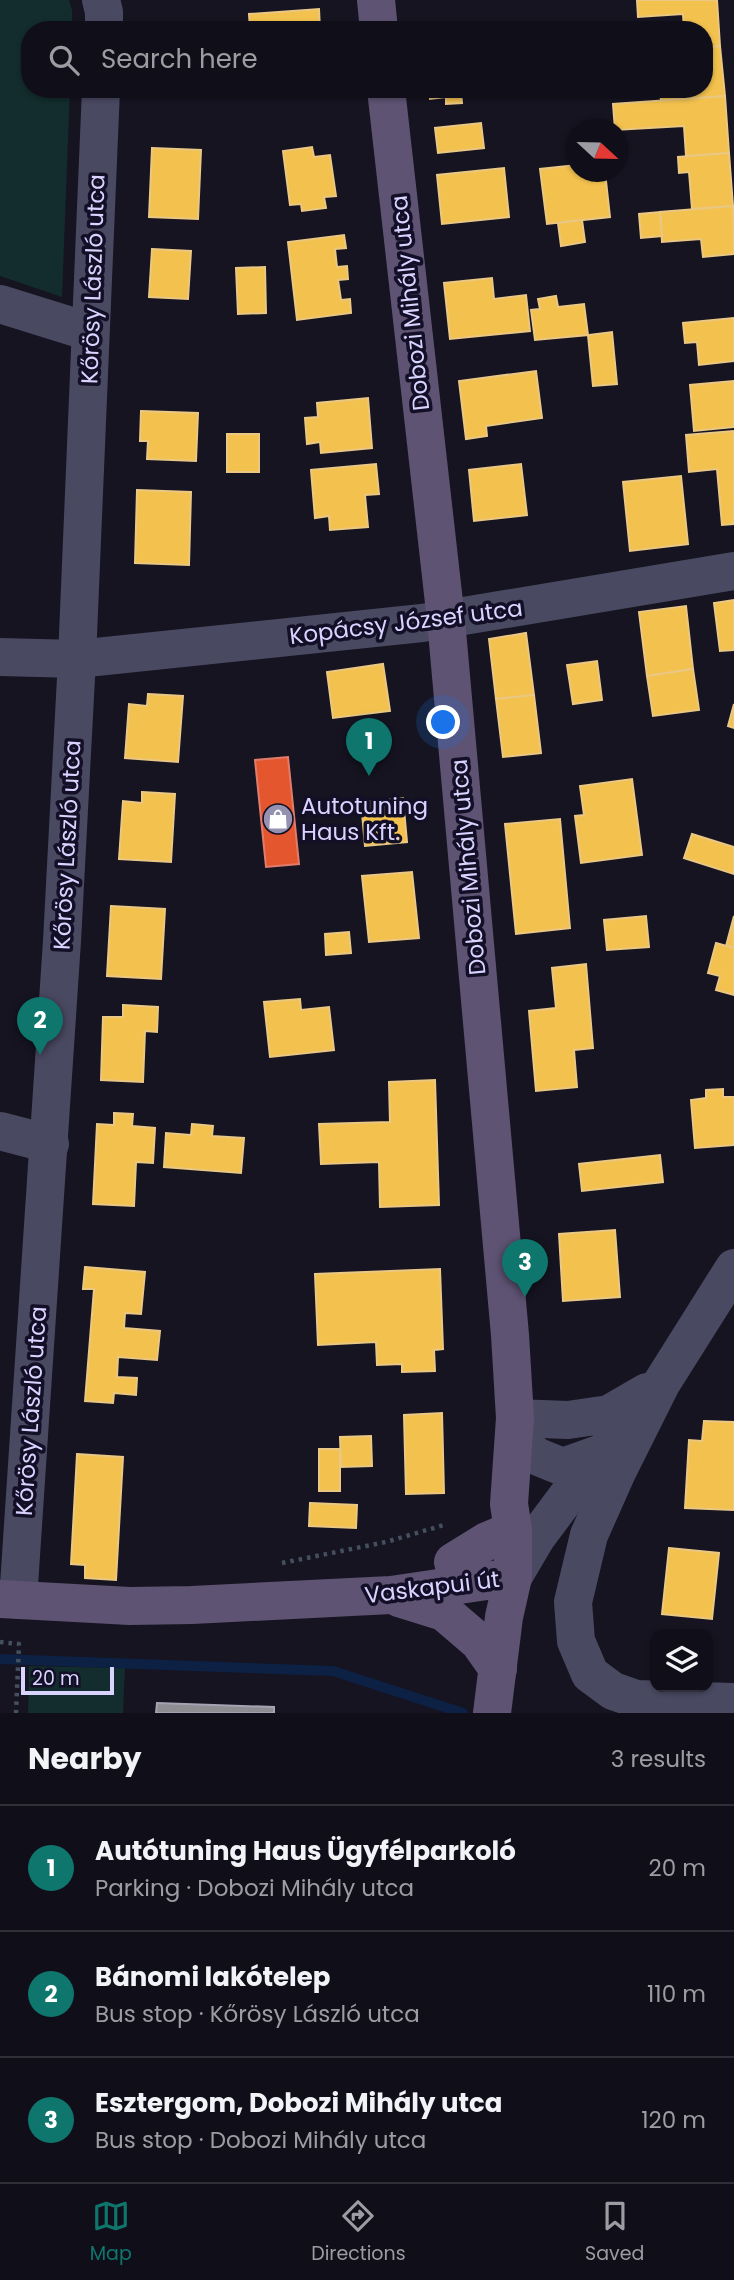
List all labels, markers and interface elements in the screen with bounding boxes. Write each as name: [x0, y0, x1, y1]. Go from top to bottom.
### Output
search box: [21, 21, 713, 98]
icon: search: [45, 41, 83, 79]
text: Search here: [101, 41, 258, 77]
north arrow: [566, 119, 629, 182]
street label: Kőrösy László utca: [73, 174, 113, 384]
street label: Dobozi Mihály utca: [383, 194, 437, 412]
street label: Kopácsy József utca: [288, 592, 524, 652]
your location: [426, 705, 460, 739]
pin: 1: [346, 718, 392, 776]
street label: Kőrösy László utca: [46, 739, 88, 951]
street label: Dobozi Mihály utca: [443, 758, 493, 976]
place label: Autotuning Haus Kft.: [301, 790, 428, 848]
shop icon: Autotuning Haus Kft.: [261, 802, 295, 836]
pin: 2: [17, 997, 63, 1055]
pin: 3: [502, 1239, 548, 1297]
street label: Kőrösy László utca: [8, 1305, 54, 1517]
street label: Vaskapui út: [363, 1563, 501, 1611]
map controls: [650, 1629, 713, 1692]
button: layers: [650, 1629, 713, 1692]
scale bar: [21, 1664, 114, 1696]
text: 20 m: [32, 1665, 80, 1692]
text: Nearby: [28, 1737, 142, 1780]
text: 3 results: [611, 1743, 706, 1775]
text: Autótuning Haus Ügyfélparkoló: [95, 1833, 516, 1869]
text: 1: [47, 1852, 55, 1884]
text: 20 m: [648, 1852, 706, 1884]
text: Parking · Dobozi Mihály utca: [95, 1872, 414, 1904]
text: Bánomi lakótelep: [95, 1959, 330, 1995]
text: 2: [44, 1978, 58, 2010]
text: 110 m: [647, 1978, 706, 2010]
text: Bus stop · Kőrösy László utca: [95, 1998, 420, 2030]
text: Esztergom, Dobozi Mihály utca: [95, 2085, 502, 2121]
text: 3: [44, 2104, 58, 2136]
text: 120 m: [641, 2104, 706, 2136]
text: Bus stop · Dobozi Mihály utca: [95, 2124, 426, 2156]
tab: Map: [90, 2197, 132, 2268]
tab: Directions: [311, 2197, 406, 2268]
tab: Saved: [585, 2197, 644, 2268]

